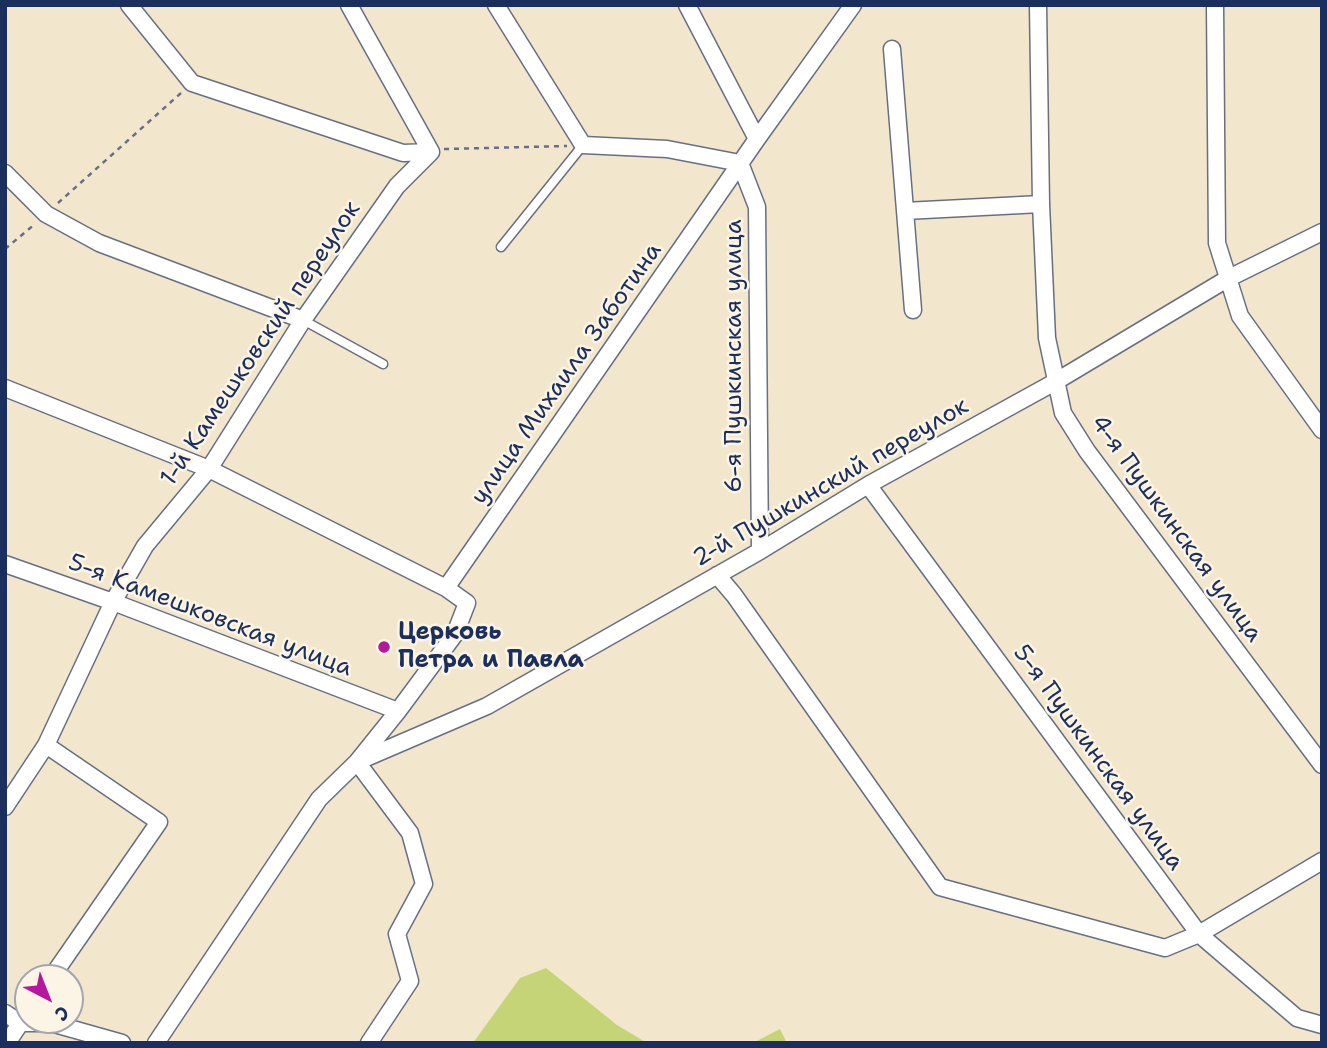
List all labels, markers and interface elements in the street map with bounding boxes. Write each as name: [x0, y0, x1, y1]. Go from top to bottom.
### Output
street label: 1-й Камешковский переулок: [155, 196, 367, 492]
street label: 6-я Пушкинская улица: [721, 219, 749, 493]
street label: улица Михаила Заботина: [465, 238, 669, 510]
street label: 2-й Пушкинский переулок: [688, 392, 974, 574]
street label: 4-я Пушкинская улица: [1084, 410, 1268, 648]
street label: 5-я Камешковская улица: [64, 549, 356, 683]
place label: Церковь Петра и Павла: [398, 619, 584, 675]
marker: Церковь Петра и Павла: [376, 639, 392, 655]
street label: 5-я Пушкинская улица: [1007, 640, 1189, 876]
north arrow: [14, 964, 84, 1034]
text: С: [49, 1000, 75, 1027]

